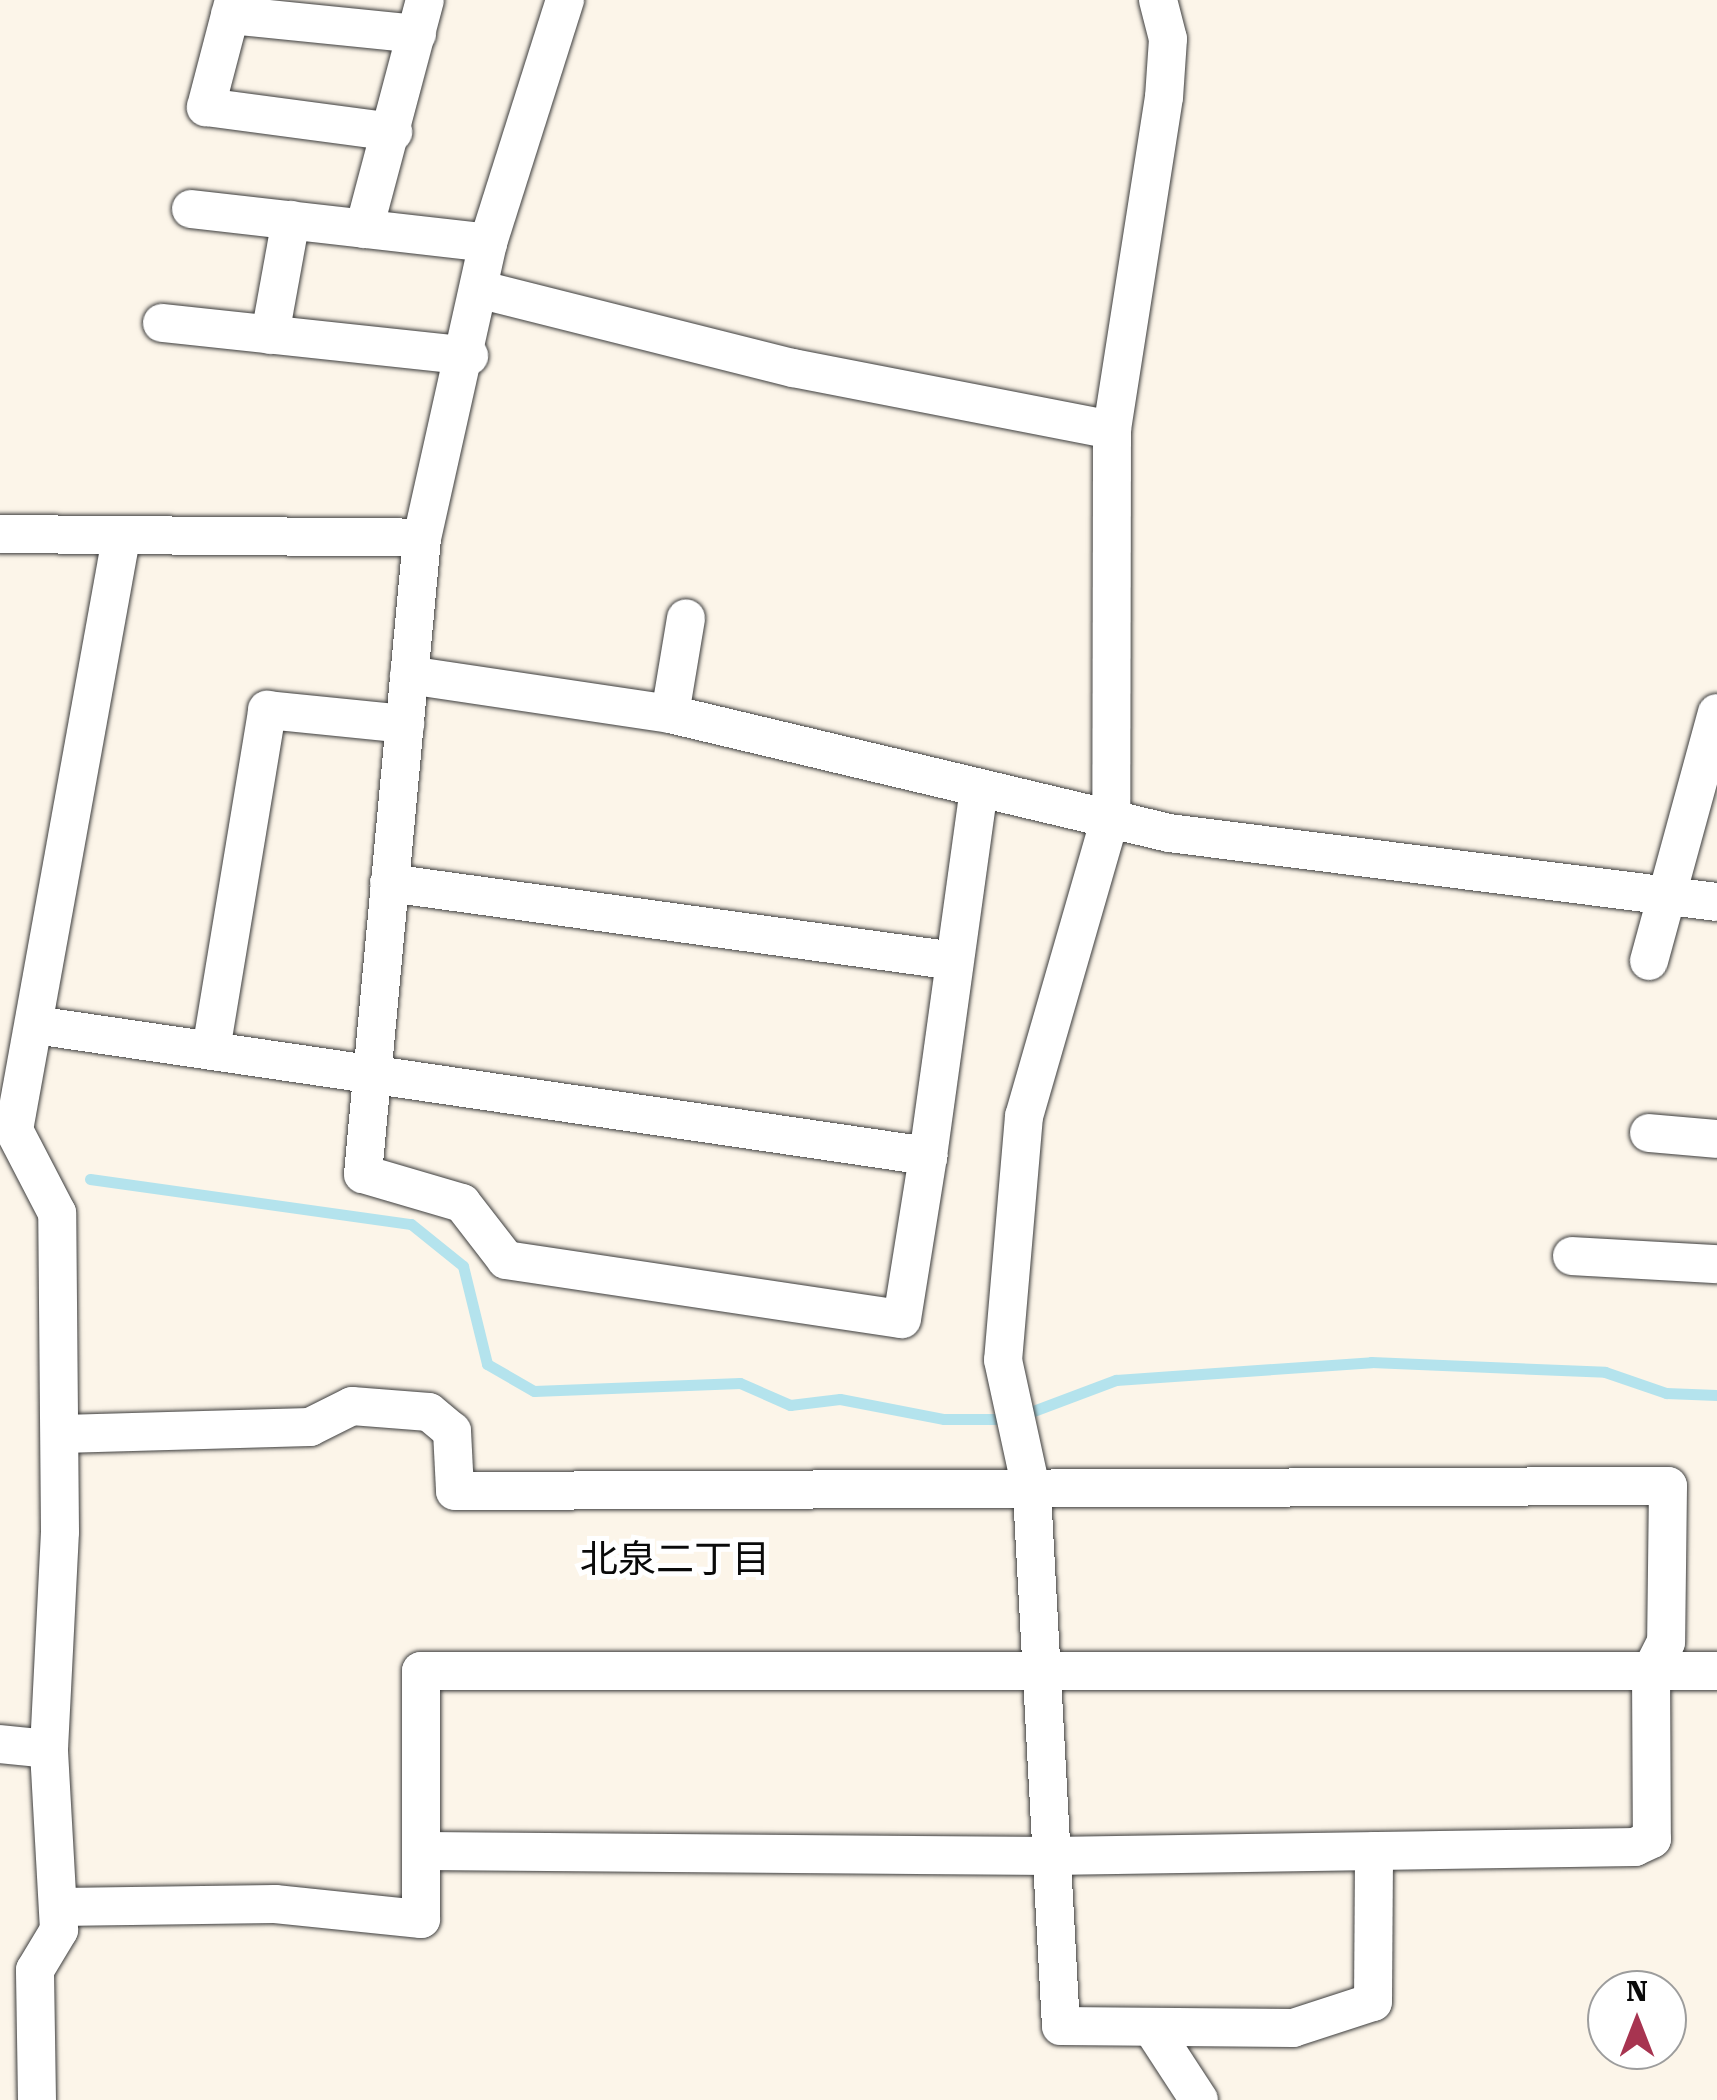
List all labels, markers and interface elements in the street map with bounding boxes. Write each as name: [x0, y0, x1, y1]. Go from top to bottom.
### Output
district label: 北泉二丁目: [580, 1537, 770, 1583]
north arrow: [1587, 1970, 1687, 2070]
text: N: [1626, 1975, 1648, 2008]

